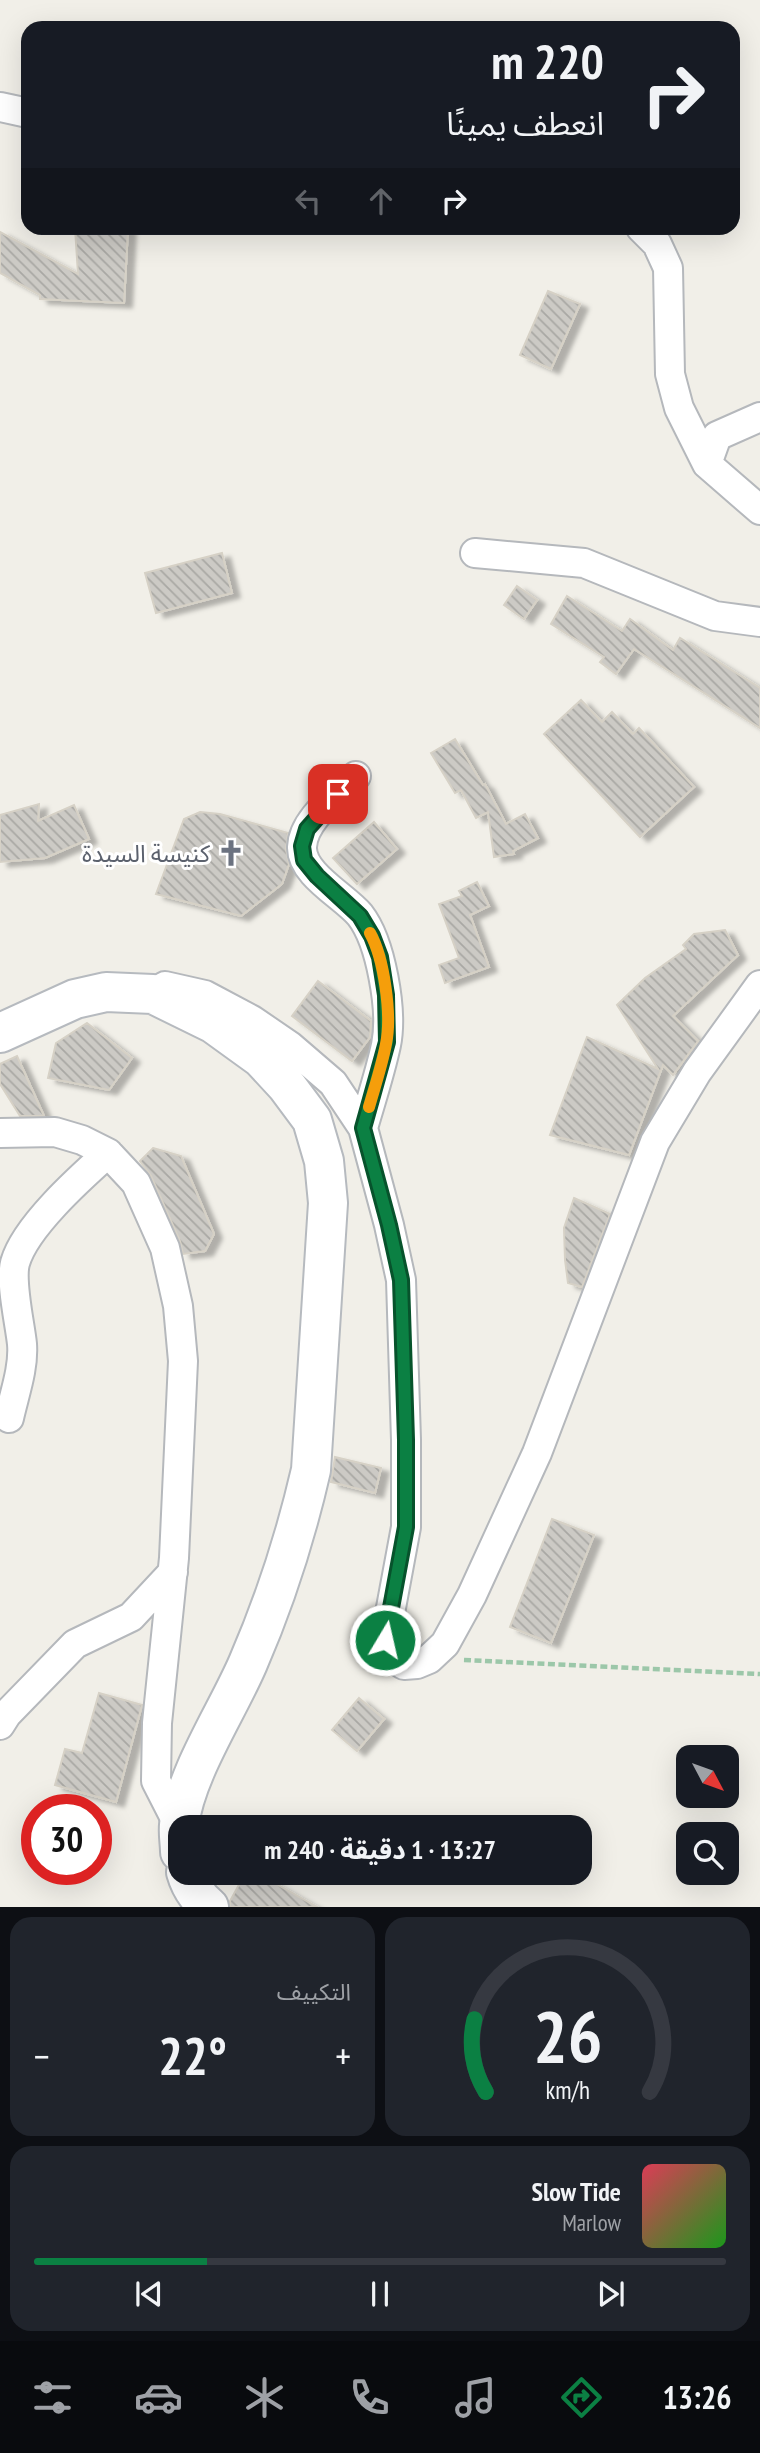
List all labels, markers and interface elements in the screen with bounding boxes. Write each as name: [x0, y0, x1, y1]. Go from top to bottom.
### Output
text: 220 m: [491, 29, 604, 93]
icon: right: [628, 49, 719, 140]
text: انعطف يمينًا: [446, 102, 604, 144]
icon: left: [289, 182, 327, 220]
icon: ahead: [362, 182, 400, 220]
icon: right: [435, 182, 473, 220]
pin: [308, 764, 368, 824]
icon: arrive: [319, 775, 357, 813]
place label: كنيسة السيدة: [82, 838, 211, 869]
church icon: كنيسة السيدة: [216, 838, 246, 868]
position arrow: [348, 1603, 422, 1677]
north arrow: [676, 1745, 738, 1808]
map controls: [676, 1745, 739, 1885]
speed limit sign: 30: [21, 1794, 112, 1885]
button: search: [676, 1822, 739, 1885]
text: 13:27 · 1 دقيقة · 240 m: [264, 1833, 496, 1866]
text: التكييف: [277, 1977, 351, 2006]
text: 26: [533, 1989, 602, 2083]
text: 22°: [158, 2022, 227, 2089]
text: −: [34, 2031, 50, 2080]
text: +: [335, 2031, 351, 2080]
text: km/h: [545, 2074, 590, 2106]
text: Slow Tide: [531, 2175, 621, 2208]
text: Marlow: [562, 2208, 621, 2237]
icon: previous: [130, 2275, 168, 2313]
icon: pause: [361, 2275, 399, 2313]
icon: next: [592, 2275, 630, 2313]
icon: filters: [28, 2373, 77, 2422]
icon: car: [134, 2373, 183, 2422]
icon: climate: [240, 2373, 289, 2422]
icon: phone: [345, 2373, 394, 2422]
icon: music: [451, 2373, 500, 2422]
icon: directions: [557, 2373, 606, 2422]
text: 13:26: [662, 2376, 732, 2418]

